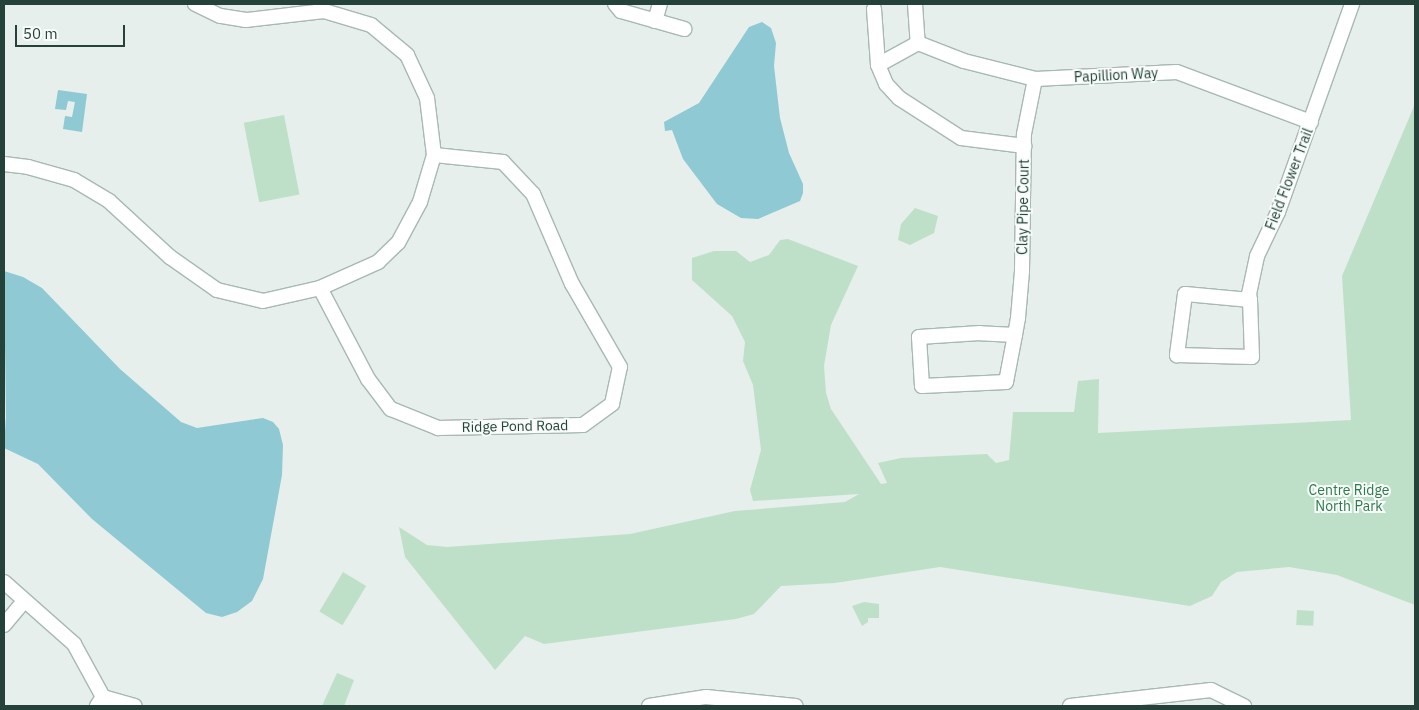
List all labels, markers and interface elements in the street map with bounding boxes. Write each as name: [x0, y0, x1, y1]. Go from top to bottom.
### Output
scale bar: [18, 15, 128, 47]
text: 50 m: [23, 24, 58, 43]
street label: Papillion Way: [1073, 64, 1159, 86]
street label: Field Flower Trail: [1262, 126, 1316, 232]
street label: Clay Pipe Court: [1014, 159, 1032, 255]
street label: Ridge Pond Road: [462, 417, 568, 435]
park label: Centre Ridge North Park: [1309, 482, 1389, 514]

